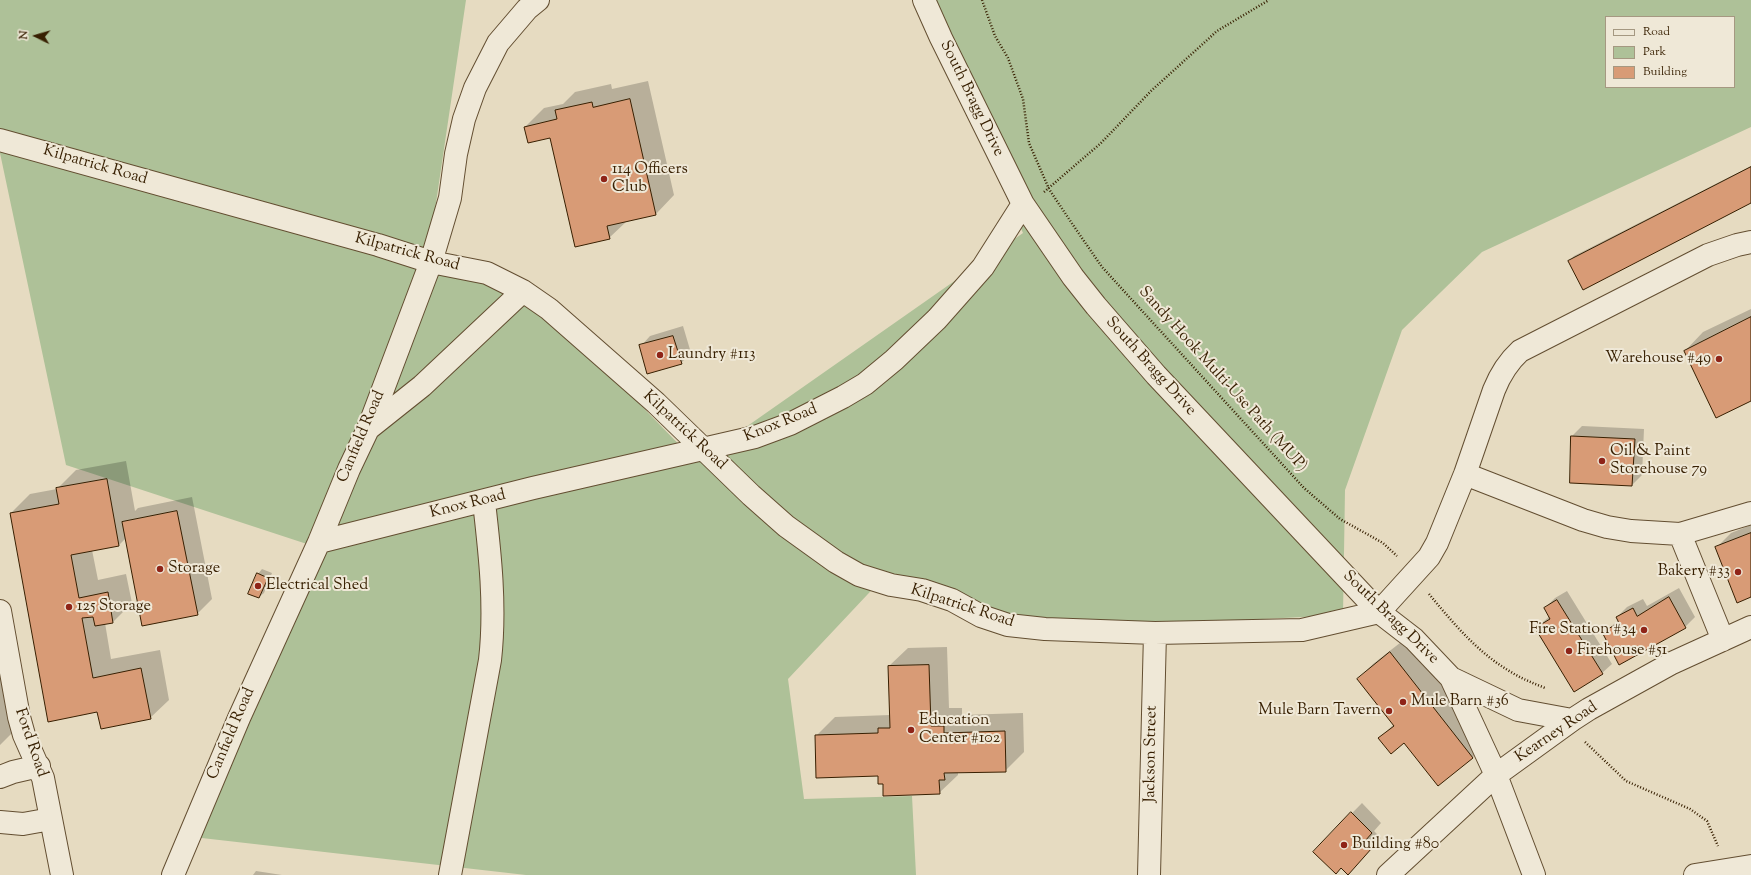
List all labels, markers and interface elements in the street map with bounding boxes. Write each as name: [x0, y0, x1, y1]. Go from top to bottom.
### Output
north arrow: [16, 16, 56, 56]
legend: [1605, 16, 1735, 88]
text: Road: [1643, 23, 1670, 41]
text: N: [16, 30, 32, 40]
street label: South Bragg Drive: [935, 38, 1007, 160]
text: Park: [1643, 43, 1666, 61]
text: Building: [1643, 63, 1687, 81]
street label: Kilpatrick Road: [41, 142, 149, 190]
place label: 114 Officers Club: [612, 160, 688, 198]
marker: 114 Officers Club: [599, 174, 609, 184]
street label: Kilpatrick Road: [352, 230, 462, 276]
street label: Sandy Hook Multi-Use Path (MUP): [1134, 283, 1310, 477]
street label: South Bragg Drive: [1101, 314, 1199, 420]
place label: Laundry #113: [668, 345, 755, 365]
place label: Warehouse #49: [1605, 349, 1711, 369]
marker: Laundry #113: [655, 350, 665, 360]
marker: Warehouse #49: [1714, 354, 1724, 364]
street label: Kilpatrick Road: [638, 387, 730, 475]
street label: Canfield Road: [334, 388, 390, 486]
street label: Knox Road: [741, 401, 821, 447]
place label: Oil & Paint Storehouse 79: [1610, 442, 1707, 480]
marker: Oil & Paint Storehouse 79: [1597, 456, 1607, 466]
street label: Knox Road: [428, 486, 508, 524]
place label: Storage: [168, 559, 220, 579]
place label: Bakery #33: [1658, 562, 1730, 582]
marker: Storage: [155, 564, 165, 574]
street label: South Bragg Drive: [1338, 567, 1442, 669]
marker: Bakery #33: [1733, 567, 1743, 577]
place label: Electrical Shed: [266, 576, 368, 596]
marker: Electrical Shed: [253, 581, 263, 591]
street label: Kilpatrick Road: [908, 581, 1016, 633]
place label: 125 Storage: [77, 597, 151, 617]
marker: 125 Storage: [64, 602, 74, 612]
place label: Fire Station #34: [1529, 620, 1636, 640]
marker: Fire Station #34: [1639, 625, 1649, 635]
place label: Firehouse #51: [1577, 641, 1667, 661]
marker: Firehouse #51: [1564, 646, 1574, 656]
street label: Canfield Road: [204, 685, 260, 783]
place label: Mule Barn #36: [1411, 692, 1509, 712]
marker: Mule Barn #36: [1398, 697, 1408, 707]
street label: Kearney Road: [1512, 698, 1602, 768]
place label: Mule Barn Tavern: [1258, 701, 1381, 721]
street label: Jackson Street: [1142, 705, 1162, 803]
street label: Ford Road: [9, 706, 51, 780]
marker: Mule Barn Tavern: [1384, 706, 1394, 716]
place label: Education Center #102: [919, 711, 1000, 749]
marker: Education Center #102: [906, 725, 916, 735]
place label: Building #80: [1352, 835, 1439, 855]
marker: Building #80: [1339, 840, 1349, 850]

